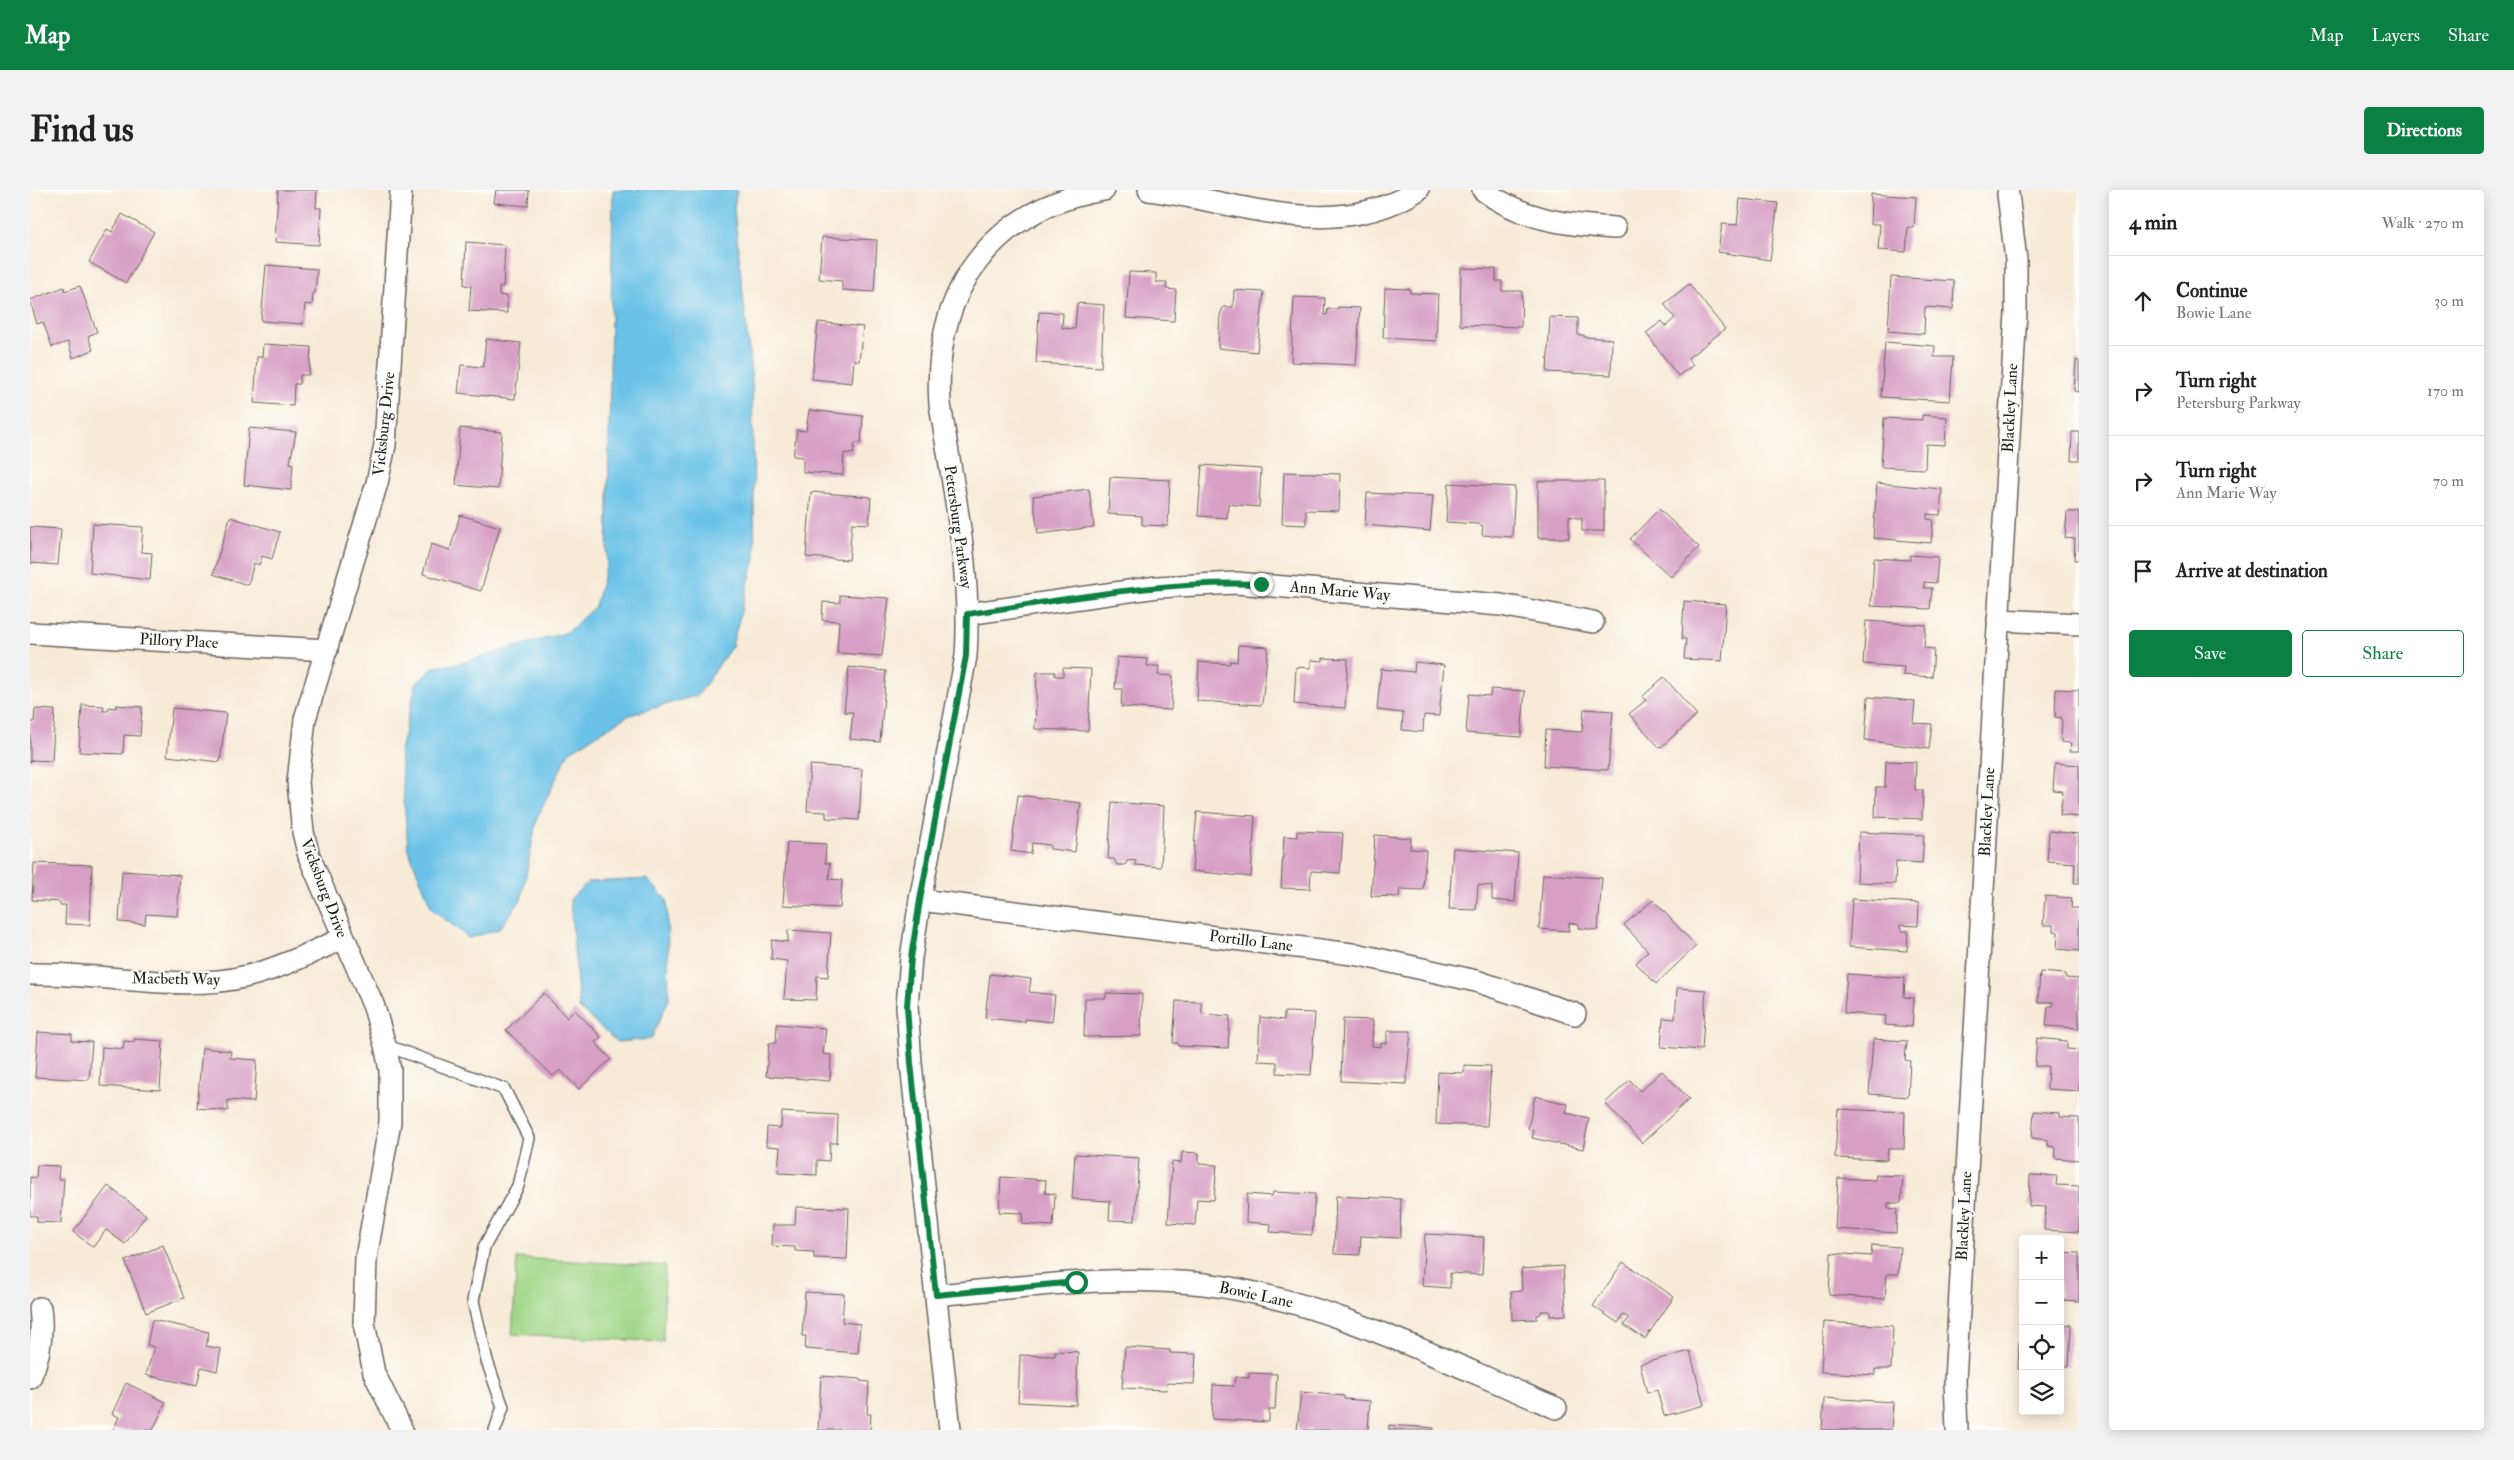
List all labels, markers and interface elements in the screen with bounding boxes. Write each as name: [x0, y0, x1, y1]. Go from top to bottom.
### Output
text: Map: [25, 20, 70, 51]
text: Map: [2310, 24, 2344, 47]
text: Layers: [2372, 24, 2420, 47]
text: Share: [2448, 24, 2489, 47]
button: Directions: [2364, 107, 2484, 154]
text: Find us: [30, 108, 134, 152]
text: 4 min: [2129, 209, 2177, 236]
text: Walk · 270 m: [2382, 213, 2464, 233]
text: Continue: [2176, 279, 2247, 303]
icon: ahead: [2129, 287, 2157, 315]
text: 30 m: [2434, 291, 2464, 311]
text: Bowie Lane: [2176, 303, 2251, 323]
street label: Blackley Lane: [1998, 362, 2022, 453]
text: Turn right: [2176, 369, 2256, 393]
street label: Vicksburg Drive: [369, 371, 399, 477]
icon: right: [2129, 377, 2157, 405]
text: 170 m: [2427, 381, 2464, 401]
text: Petersburg Parkway: [2176, 393, 2300, 413]
text: Turn right: [2176, 459, 2256, 483]
street label: Petersburg Parkway: [939, 464, 977, 591]
icon: right: [2129, 467, 2157, 495]
text: 70 m: [2433, 471, 2464, 491]
text: Ann Marie Way: [2176, 483, 2277, 503]
icon: arrive: [2129, 557, 2157, 585]
text: Arrive at destination: [2176, 559, 2328, 583]
route end: [1250, 573, 1273, 596]
street label: Ann Marie Way: [1288, 577, 1392, 605]
street label: Pillory Place: [139, 629, 219, 653]
button: Save: [2129, 630, 2292, 677]
button: Share: [2302, 630, 2464, 677]
street label: Blackley Lane: [1975, 766, 1999, 857]
street label: Vicksburg Drive: [296, 836, 352, 941]
street label: Portillo Lane: [1208, 926, 1294, 956]
street label: Macbeth Way: [132, 968, 221, 990]
street label: Blackley Lane: [1952, 1170, 1976, 1261]
map controls: [2019, 1235, 2064, 1415]
button: +: [2019, 1235, 2064, 1280]
route start: [1065, 1271, 1088, 1294]
street label: Bowie Lane: [1217, 1277, 1295, 1313]
button: −: [2019, 1280, 2064, 1325]
button: locate: [2019, 1325, 2064, 1370]
button: layers: [2019, 1370, 2064, 1415]

